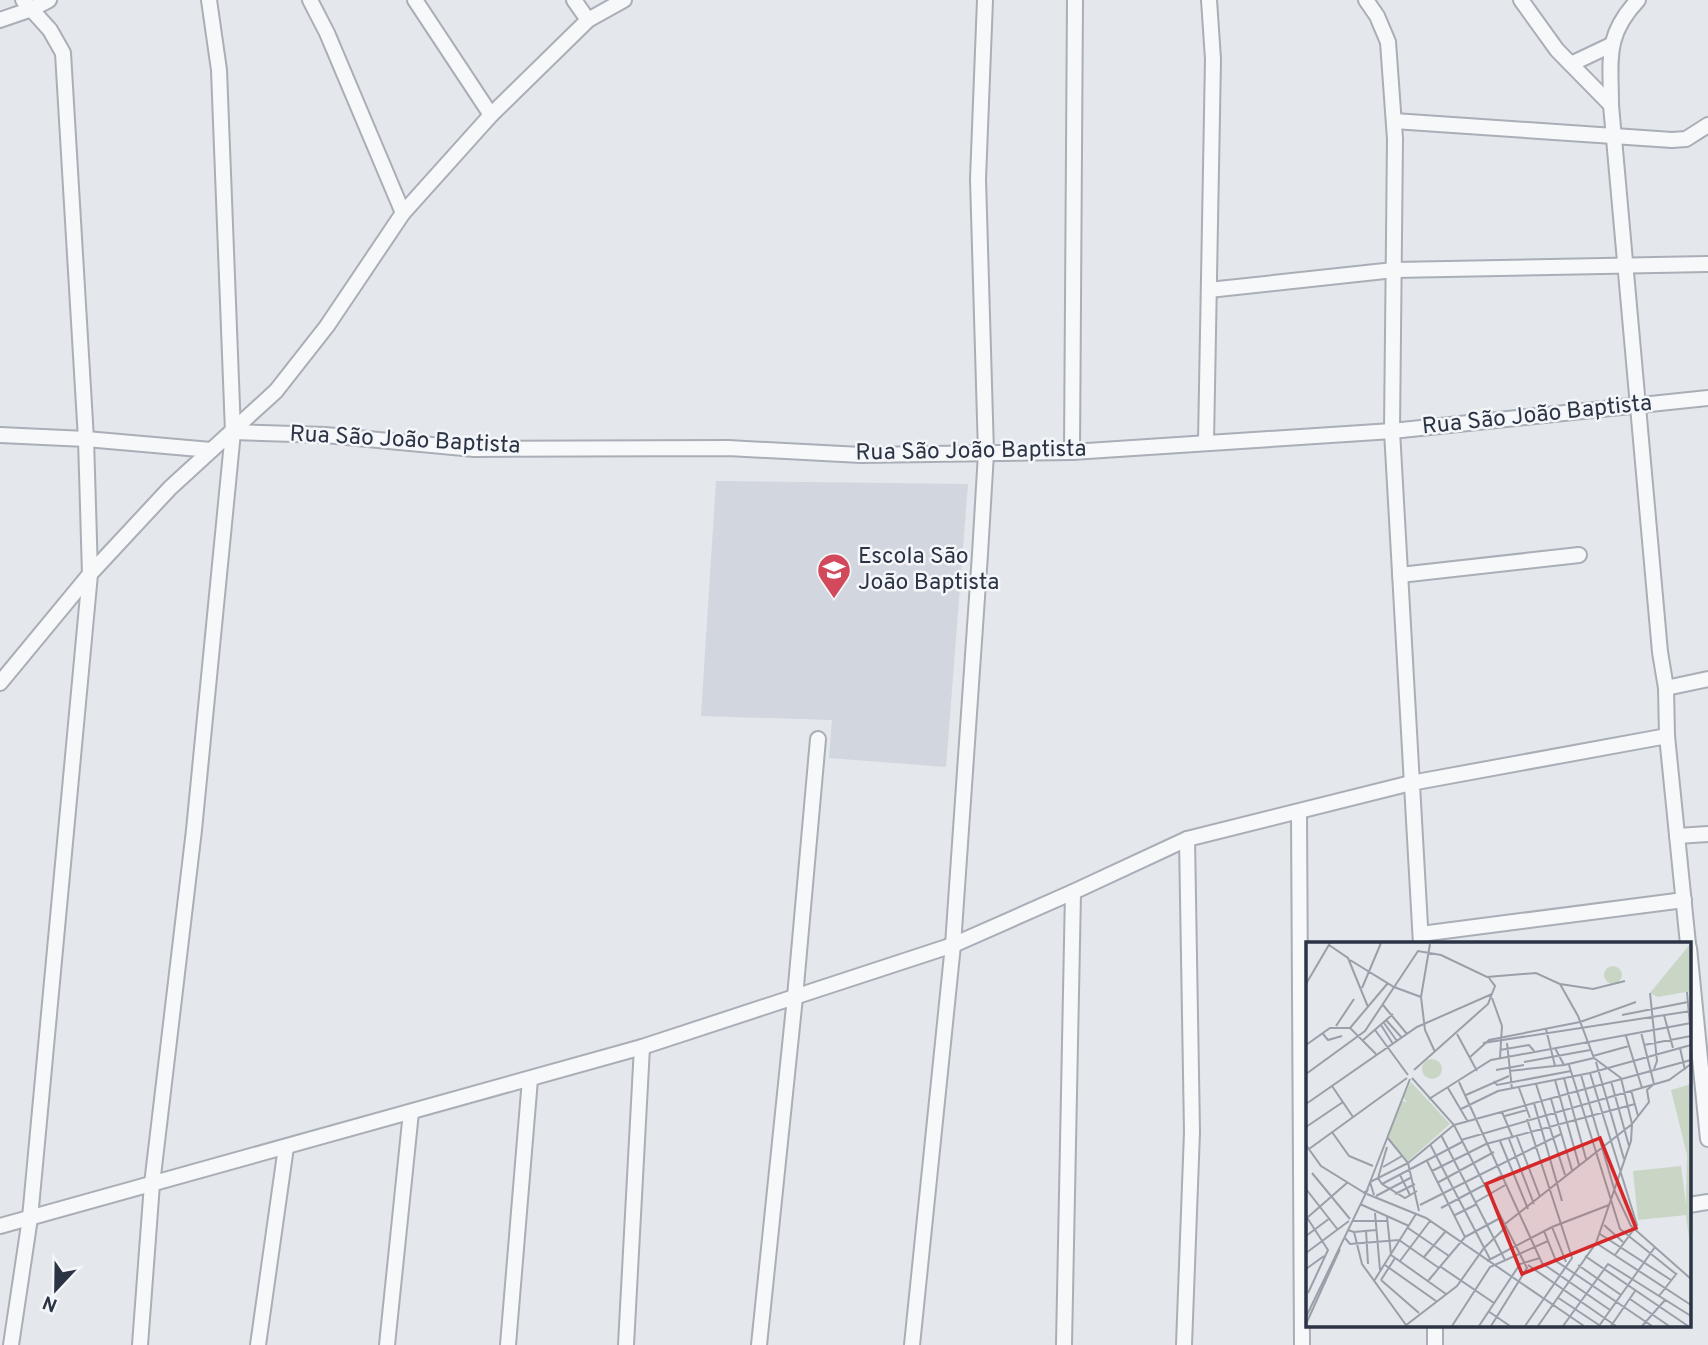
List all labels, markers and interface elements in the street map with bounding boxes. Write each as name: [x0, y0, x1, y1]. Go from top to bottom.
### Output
street label: Rua São João Baptista: [1421, 390, 1653, 442]
street label: Rua São João Baptista: [289, 420, 521, 462]
street label: Rua São João Baptista: [855, 435, 1087, 469]
place label: Escola São João Baptista: [858, 543, 999, 598]
school or university icon: Escola São João Baptista: [815, 551, 853, 600]
inset map: [1306, 942, 1690, 1328]
north arrow: [21, 1254, 91, 1324]
text: N: [40, 1289, 61, 1317]

